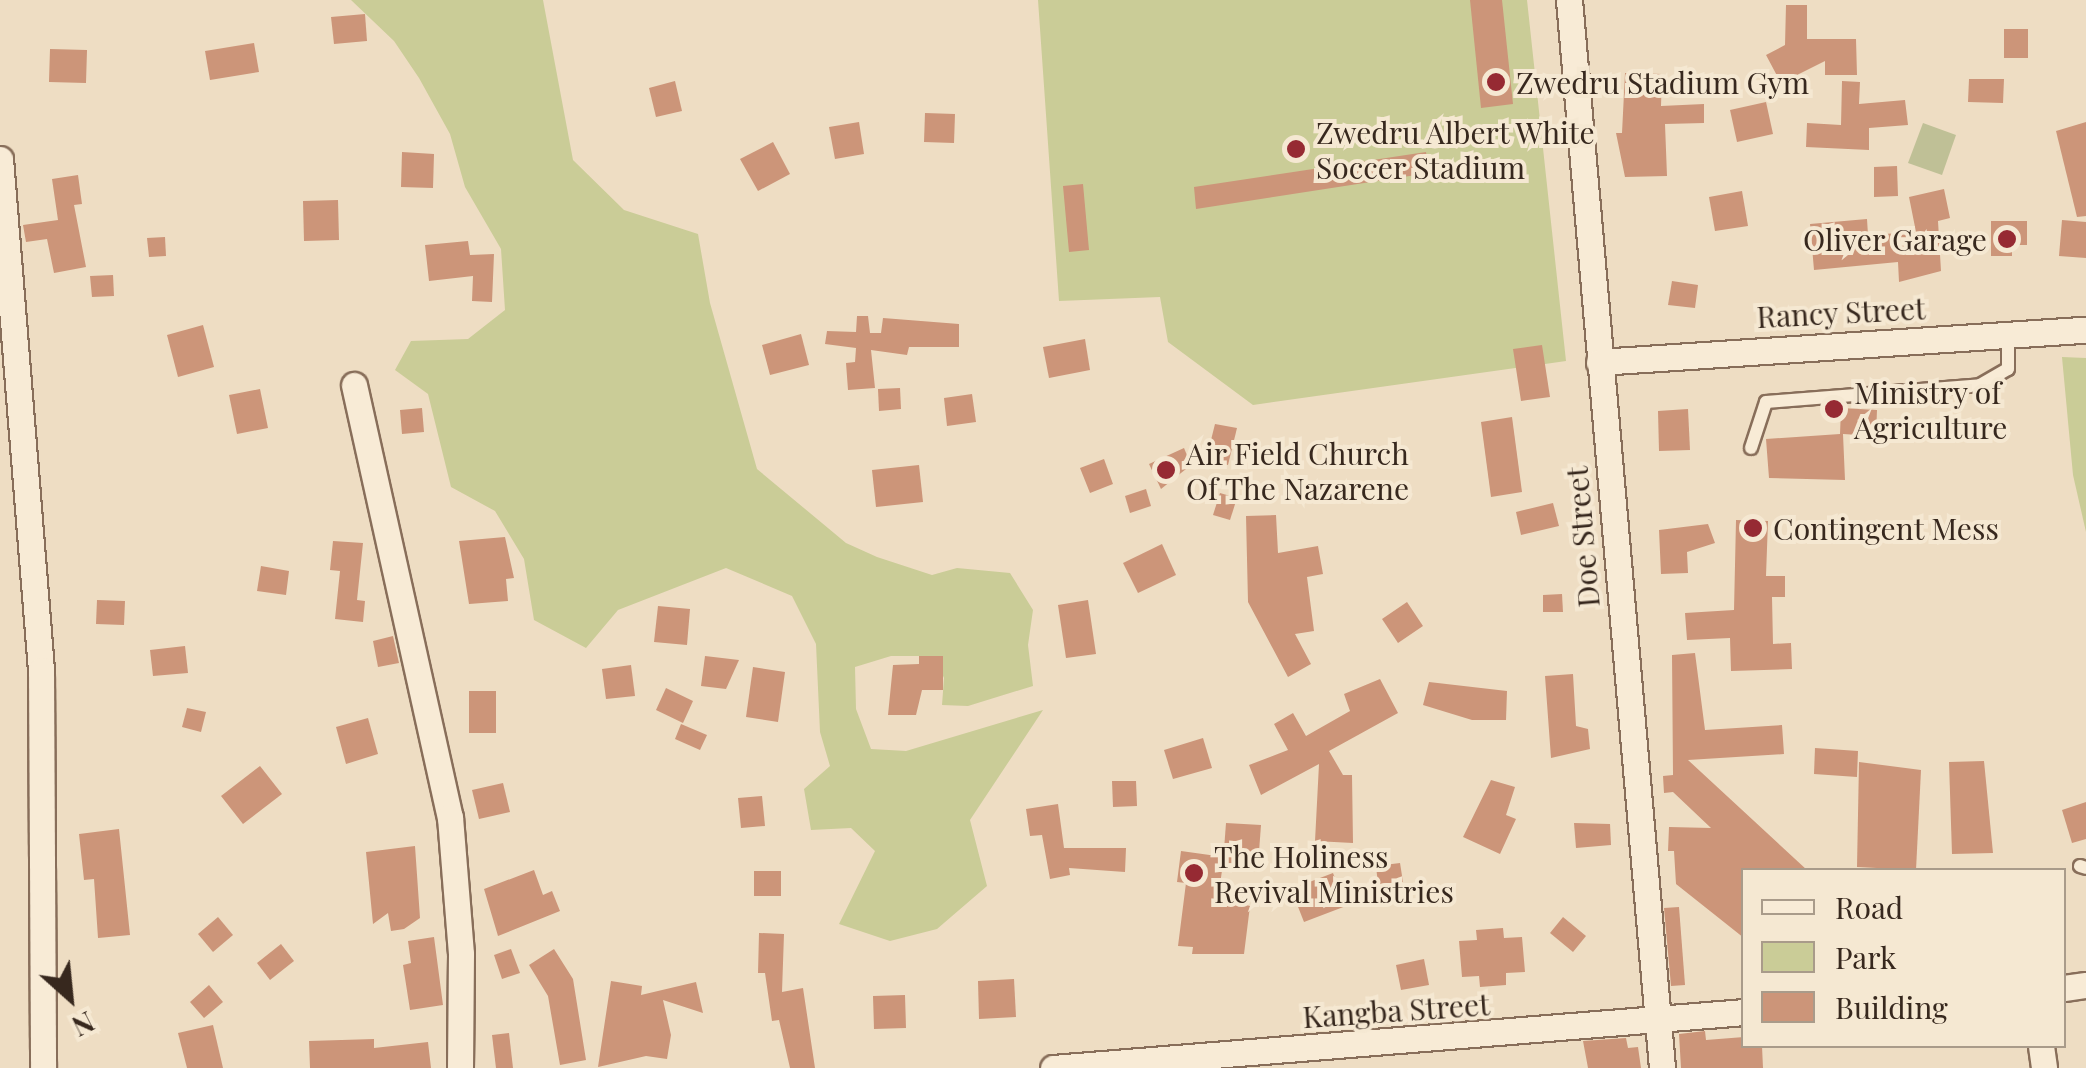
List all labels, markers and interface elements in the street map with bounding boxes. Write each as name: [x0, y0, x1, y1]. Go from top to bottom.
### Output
place label: Zwedru Stadium Gym: [1516, 64, 1809, 100]
marker: Zwedru Stadium Gym: [1485, 71, 1507, 93]
place label: Zwedru Albert White Soccer Stadium: [1316, 114, 1597, 184]
marker: Zwedru Albert White Soccer Stadium: [1285, 138, 1307, 160]
place label: Oliver Garage: [1802, 221, 1987, 257]
marker: Oliver Garage: [1996, 228, 2018, 250]
street label: Rancy Street: [1755, 290, 1927, 334]
place label: Ministry of Agriculture: [1854, 374, 2007, 444]
marker: Ministry of Agriculture: [1823, 398, 1845, 420]
place label: Air Field Church Of The Nazarene: [1186, 435, 1410, 506]
marker: Air Field Church Of The Nazarene: [1155, 459, 1177, 481]
street label: Doe Street: [1558, 465, 1606, 609]
place label: Contingent Mess: [1773, 510, 1999, 546]
marker: Contingent Mess: [1742, 517, 1764, 539]
place label: The Holiness Revival Ministries: [1214, 838, 1454, 908]
marker: The Holiness Revival Ministries: [1183, 862, 1205, 884]
legend: [1741, 868, 2066, 1048]
text: Road: [1835, 887, 1903, 927]
text: Park: [1835, 937, 1897, 977]
north arrow: [20, 948, 120, 1048]
street label: Kangba Street: [1301, 985, 1491, 1035]
text: Building: [1835, 987, 1948, 1027]
text: N: [66, 1004, 101, 1046]

